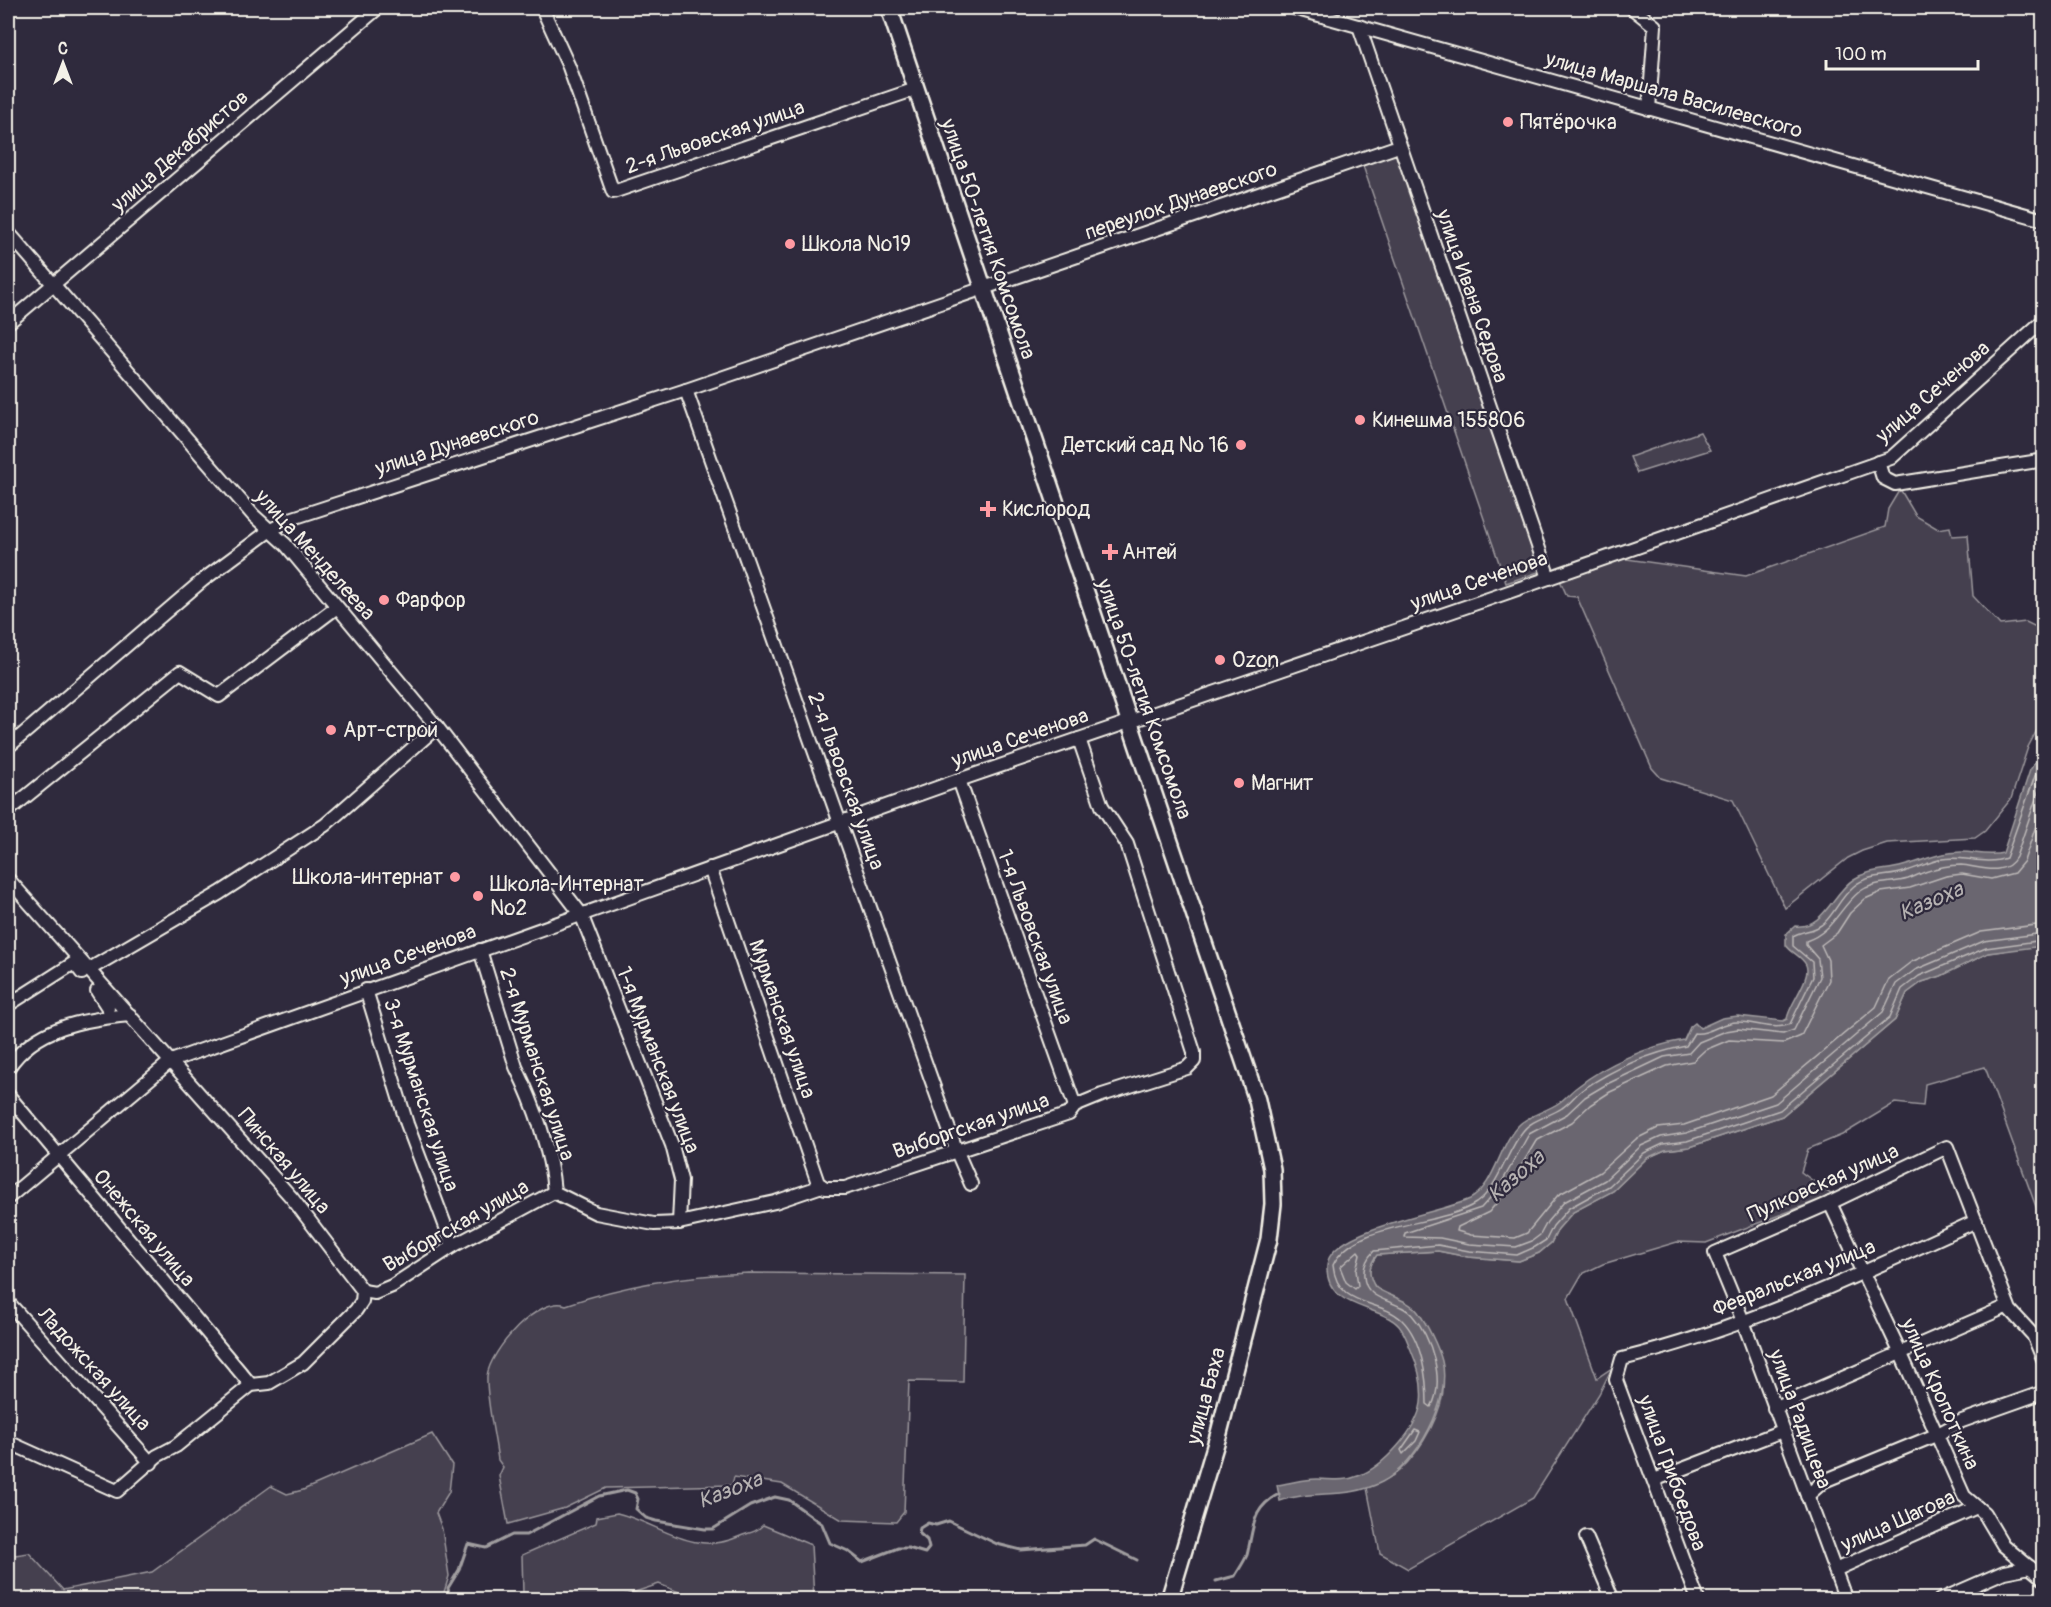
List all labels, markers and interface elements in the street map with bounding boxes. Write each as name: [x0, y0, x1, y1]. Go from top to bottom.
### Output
north arrow: [33, 33, 93, 93]
scale bar: [1826, 33, 1978, 71]
text: С: [58, 39, 68, 59]
text: 100 m: [1835, 43, 1887, 66]
street label: улица Маршала Василевского: [1541, 45, 1806, 145]
street label: улица Декабристов: [105, 84, 254, 219]
street label: 2-я Львовская улица: [622, 94, 808, 180]
place label: Пятёрочка: [1520, 109, 1617, 136]
street label: улица 50-летия Комсомола: [934, 114, 1042, 363]
marker: Пятёрочка: [1501, 115, 1515, 129]
street label: переулок Дунаевского: [1081, 155, 1281, 247]
street label: улица Ивана Седова: [1429, 205, 1514, 386]
place label: Школа №19: [802, 231, 911, 258]
marker: Школа №19: [783, 237, 797, 251]
street label: улица Сеченова: [1869, 335, 1996, 450]
street label: улица Дунаевского: [371, 404, 542, 483]
place label: Кинешма 155806: [1372, 407, 1525, 434]
marker: Кинешма 155806: [1353, 413, 1367, 427]
place label: Детский сад № 16: [1061, 432, 1229, 459]
marker: Детский сад № 16: [1234, 438, 1248, 452]
street label: улица Менделеева: [248, 483, 381, 626]
place label: Кислород: [1002, 496, 1091, 523]
marker: Кислород: [979, 500, 997, 518]
place label: Антей: [1122, 539, 1177, 566]
marker: Антей: [1103, 545, 1117, 559]
street label: улица Сеченова: [1406, 545, 1551, 617]
street label: улица 50-летия Комсомола: [1090, 574, 1198, 823]
place label: Фарфор: [396, 587, 466, 614]
marker: Фарфор: [377, 593, 391, 607]
place label: Ozon: [1232, 647, 1279, 674]
marker: Ozon: [1213, 653, 1227, 667]
street label: 2-я Львовская улица: [801, 688, 891, 874]
street label: улица Сеченова: [947, 702, 1092, 774]
place label: Арт-строй: [343, 717, 438, 744]
marker: Арт-строй: [324, 723, 338, 737]
place label: Магнит: [1251, 770, 1314, 797]
marker: Магнит: [1232, 776, 1246, 790]
street label: 1-я Львовская улица: [991, 846, 1079, 1028]
place label: Школа-интернат: [293, 864, 443, 891]
marker: Школа-интернат: [448, 870, 462, 884]
place label: Школа-Интернат №2: [490, 871, 644, 922]
water label: Казоха: [1895, 874, 1969, 927]
marker: Школа-Интернат №2: [471, 889, 485, 903]
street label: улица Сеченова: [335, 918, 480, 992]
street label: Мурманская улица: [742, 936, 822, 1102]
street label: 1-я Мурманская улица: [610, 963, 706, 1157]
street label: 2-я Мурманская улица: [493, 964, 581, 1164]
street label: 3-я Мурманская улица: [377, 995, 465, 1195]
street label: Выборгская улица: [889, 1087, 1053, 1165]
street label: Пинская улица: [232, 1102, 336, 1220]
street label: Пулковская улица: [1743, 1138, 1903, 1228]
water label: Казоха: [1482, 1142, 1552, 1208]
street label: Онежская улица: [87, 1164, 201, 1292]
street label: Выборгская улица: [378, 1173, 534, 1279]
street label: Февральская улица: [1709, 1233, 1879, 1323]
street label: Ладожская улица: [31, 1301, 157, 1437]
street label: улица Кропоткина: [1894, 1313, 1985, 1474]
street label: улица Баха: [1180, 1344, 1232, 1449]
street label: улица Радищева: [1762, 1345, 1838, 1492]
street label: улица Грибоедова: [1631, 1390, 1713, 1555]
water label: Казоха: [694, 1464, 768, 1515]
street label: улица Шагова: [1836, 1484, 1959, 1559]

